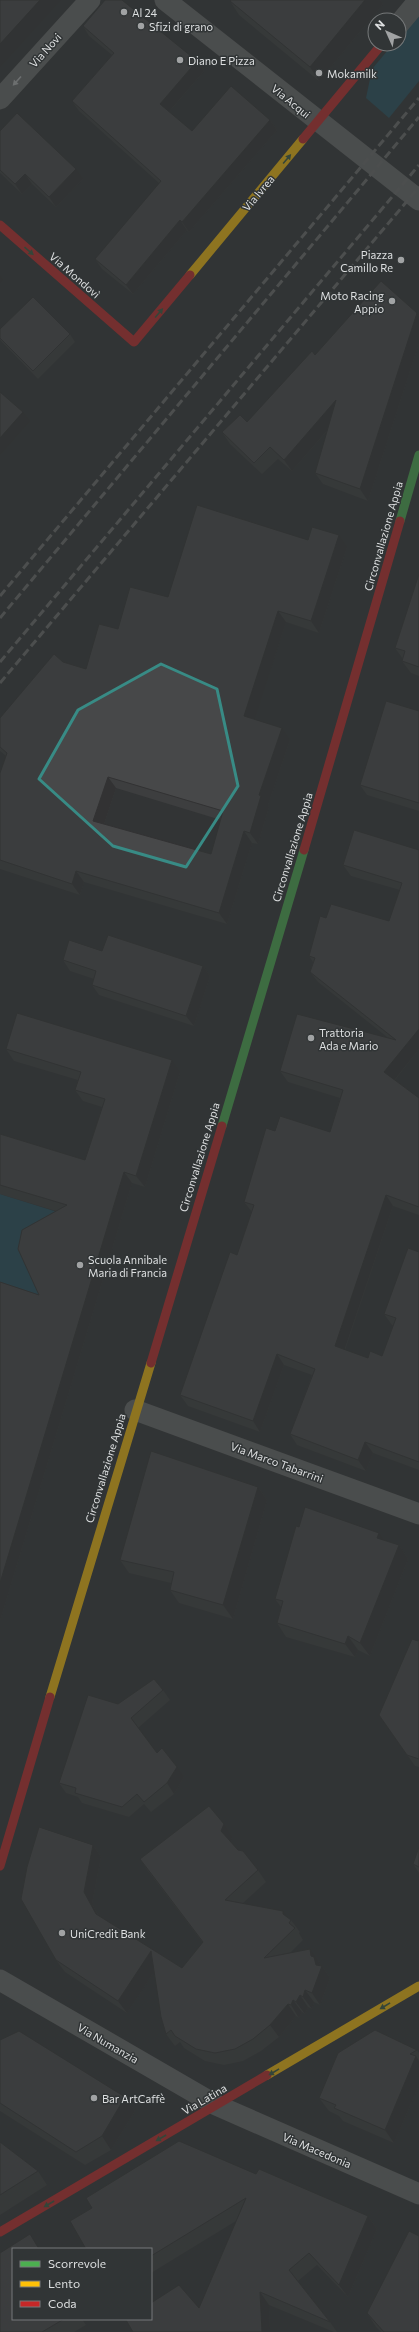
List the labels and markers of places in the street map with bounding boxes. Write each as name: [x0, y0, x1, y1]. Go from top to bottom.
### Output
place label: Al 24: [132, 6, 157, 19]
marker: Al 24: [119, 7, 129, 17]
place label: Sfizi di grano: [149, 20, 214, 33]
marker: Sfizi di grano: [136, 21, 146, 31]
place label: Diano E Pizza: [188, 54, 255, 67]
marker: Diano E Pizza: [175, 55, 185, 65]
place label: Mokamilk: [327, 67, 377, 80]
marker: Mokamilk: [314, 68, 324, 78]
place label: Piazza Camillo Re: [340, 248, 393, 274]
marker: Piazza Camillo Re: [396, 255, 406, 265]
place label: Moto Racing Appio: [320, 289, 384, 315]
marker: Moto Racing Appio: [387, 296, 397, 306]
place label: Trattoria Ada e Mario: [319, 1026, 379, 1052]
marker: Trattoria Ada e Mario: [306, 1033, 316, 1043]
place label: Scuola Annibale Maria di Francia: [88, 1253, 167, 1279]
marker: Scuola Annibale Maria di Francia: [75, 1260, 85, 1270]
place label: UniCredit Bank: [70, 1927, 146, 1940]
marker: UniCredit Bank: [57, 1928, 67, 1938]
place label: Bar ArtCaffè: [102, 2092, 165, 2105]
marker: Bar ArtCaffè: [89, 2093, 99, 2103]

